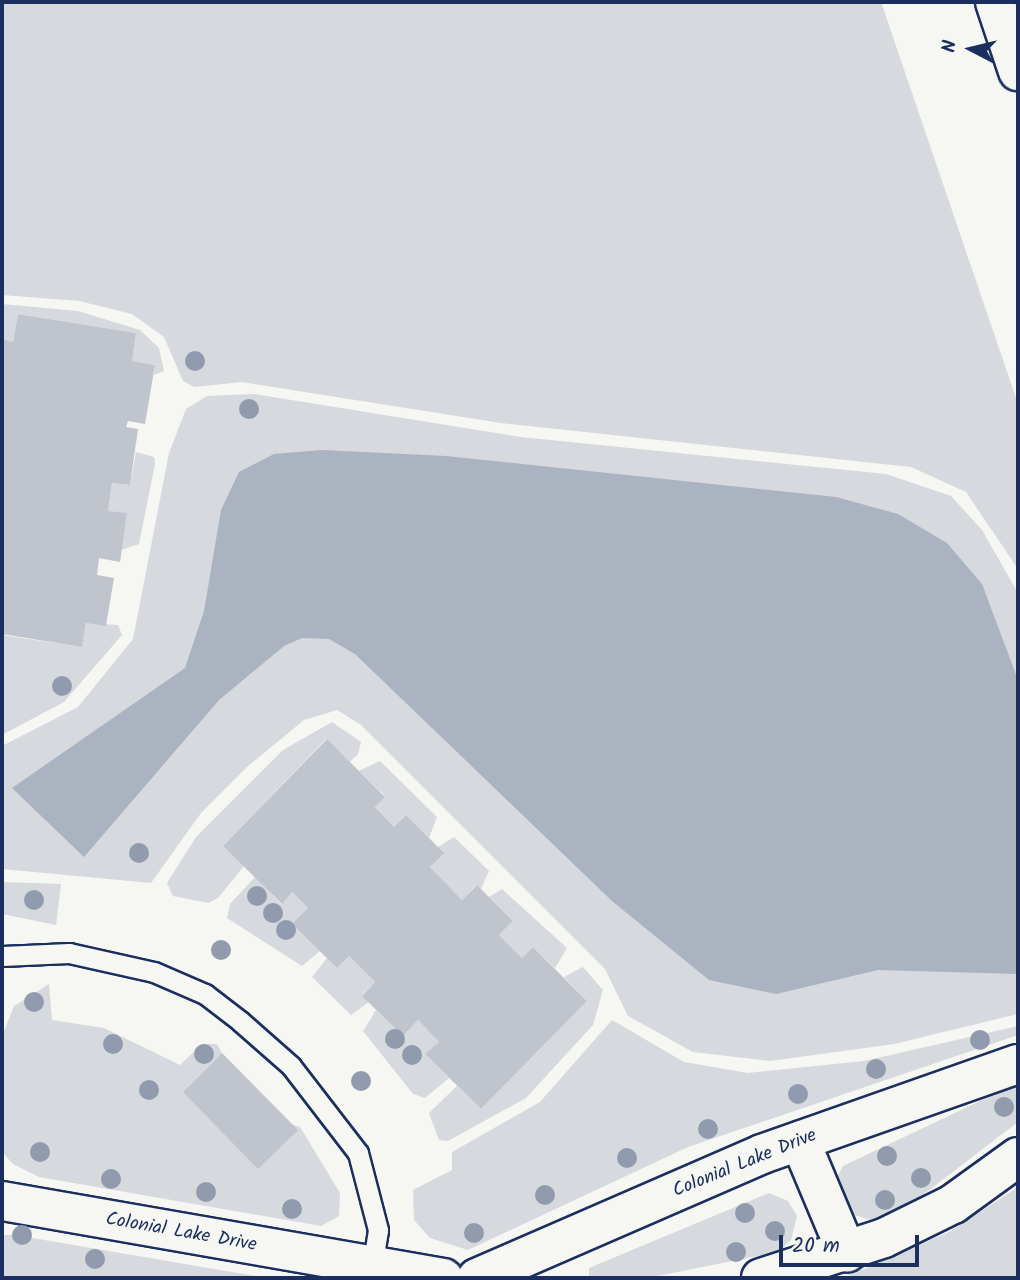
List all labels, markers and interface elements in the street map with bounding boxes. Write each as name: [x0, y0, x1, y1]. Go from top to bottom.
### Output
north arrow: [936, 14, 1006, 84]
text: N: [935, 39, 966, 54]
street label: Colonial Lake Drive: [670, 1125, 820, 1203]
street label: Colonial Lake Drive: [104, 1208, 258, 1258]
scale bar: [782, 1220, 922, 1264]
text: 20 m: [792, 1230, 840, 1263]

